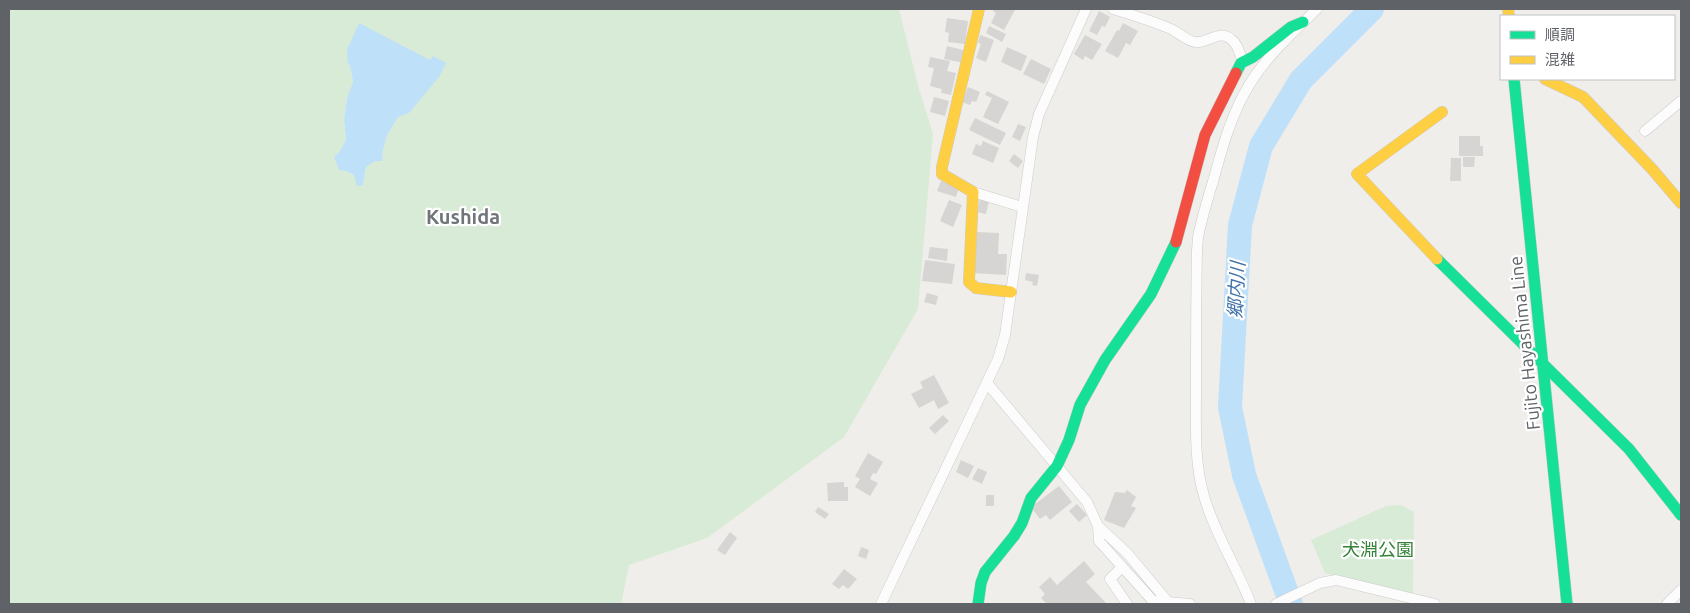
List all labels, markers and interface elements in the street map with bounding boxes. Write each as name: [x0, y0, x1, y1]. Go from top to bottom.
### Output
legend: [1500, 15, 1675, 80]
text: 順調: [1545, 26, 1575, 43]
text: 混雑: [1545, 51, 1575, 68]
district label: Kushida: [426, 205, 500, 228]
street label: Fujito Hayashima Line: [1505, 255, 1543, 431]
water label: 郷内川: [1224, 259, 1249, 319]
park label: 犬淵公園: [1342, 539, 1414, 559]

